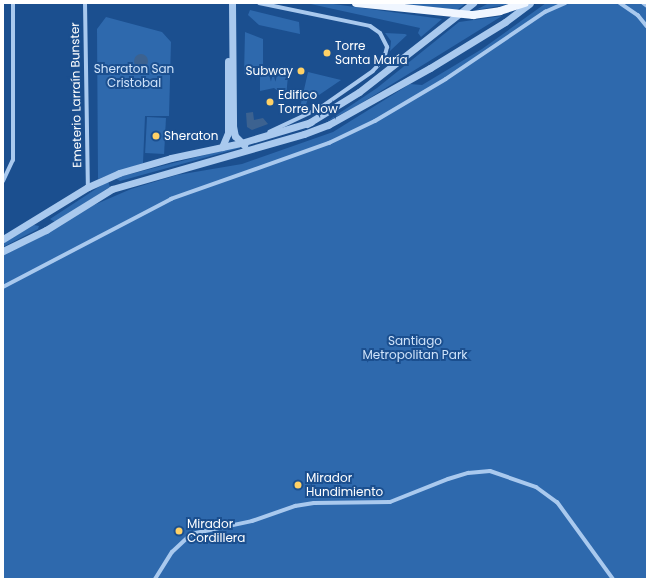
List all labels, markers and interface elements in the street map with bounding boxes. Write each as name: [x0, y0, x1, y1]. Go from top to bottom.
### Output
street label: Emeterio Larraín Bunster: [68, 22, 84, 168]
place label: Torre Santa María: [335, 39, 408, 67]
marker: Torre Santa María: [322, 48, 332, 58]
park label: Sheraton San Cristobal: [94, 62, 174, 90]
place label: Subway: [245, 64, 293, 78]
marker: Subway: [296, 66, 306, 76]
place label: Edifico Torre Now: [278, 88, 338, 116]
marker: Edifico Torre Now: [265, 97, 275, 107]
place label: Sheraton: [164, 129, 218, 143]
marker: Sheraton: [151, 131, 161, 141]
park label: Santiago Metropolitan Park: [362, 334, 468, 362]
place label: Mirador Hundimiento: [306, 471, 383, 499]
marker: Mirador Hundimiento: [293, 480, 303, 490]
place label: Mirador Cordillera: [187, 517, 245, 545]
marker: Mirador Cordillera: [174, 526, 184, 536]

